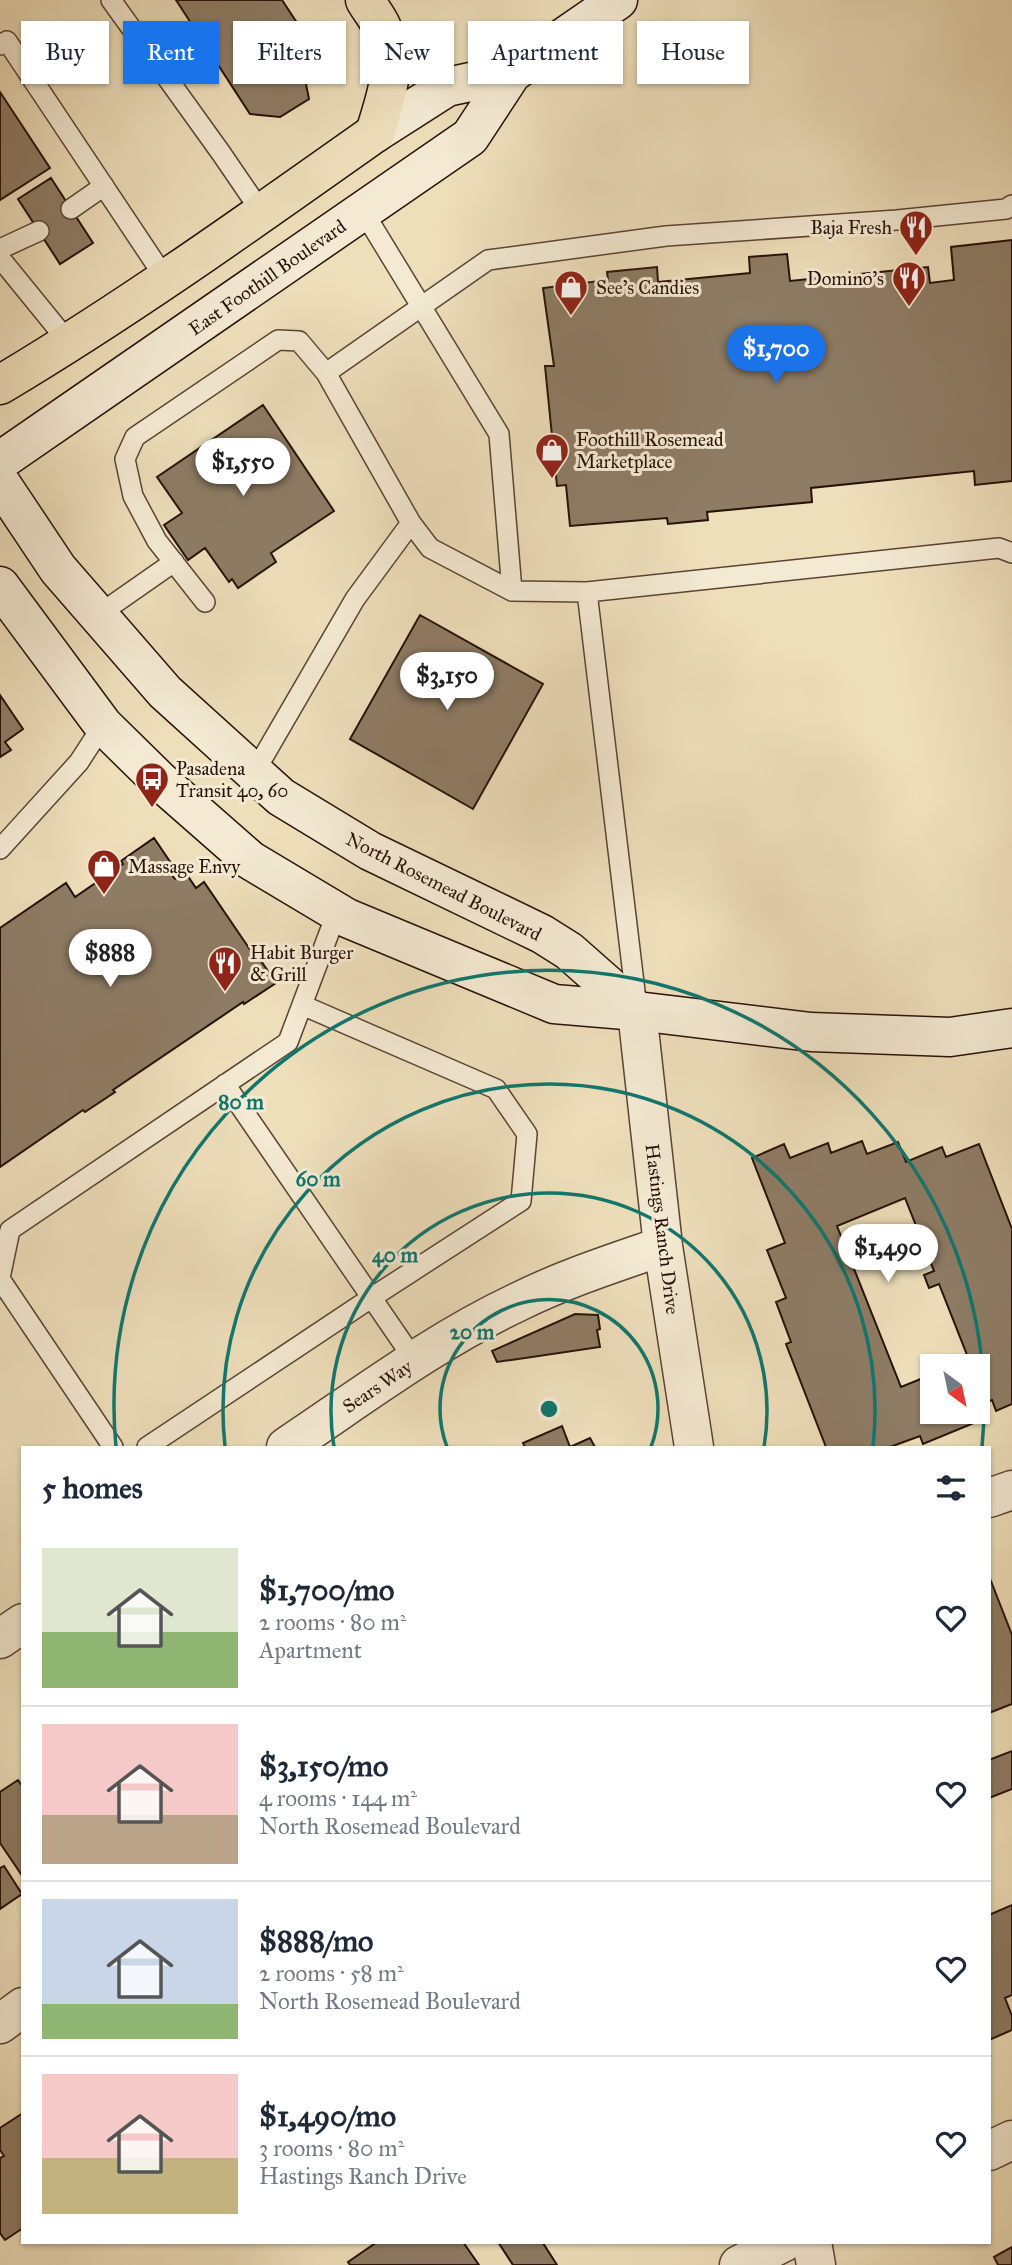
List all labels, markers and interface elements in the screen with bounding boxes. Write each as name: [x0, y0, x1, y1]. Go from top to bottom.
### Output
chip: Buy: [21, 21, 109, 84]
chip: Rent: [123, 21, 219, 84]
chip: Filters: [233, 21, 346, 84]
chip: New: [360, 21, 454, 84]
chip: Apartment: [468, 21, 623, 84]
chip: House: [637, 21, 749, 84]
restaurant icon: Baja Fresh: [897, 208, 935, 257]
street label: East Foothill Boulevard: [184, 214, 351, 340]
place label: Baja Fresh: [810, 216, 892, 239]
restaurant icon: Domino's: [890, 259, 928, 308]
place label: Domino's: [807, 267, 884, 290]
shop icon: See's Candies: [552, 268, 590, 317]
place label: See's Candies: [596, 276, 699, 299]
pin: $1,700: [719, 326, 833, 385]
text: $1,700: [743, 334, 809, 362]
place label: Foothill Rosemead Marketplace: [576, 428, 724, 473]
shop icon: Foothill Rosemead Marketplace: [533, 431, 571, 480]
pin: $1,550: [186, 438, 300, 498]
text: $1,550: [211, 447, 275, 475]
pin: $3,150: [390, 652, 504, 712]
text: $3,150: [416, 661, 478, 689]
place label: Pasadena Transit 40, 60: [176, 757, 288, 802]
bus stop icon: Pasadena Transit 40, 60: [133, 760, 171, 809]
street label: North Rosemead Boulevard: [342, 827, 546, 946]
shop icon: Massage Envy: [85, 847, 123, 896]
place label: Massage Envy: [128, 855, 241, 879]
pin: $888: [69, 930, 151, 989]
text: $888: [85, 938, 135, 966]
place label: Habit Burger & Grill: [250, 941, 354, 986]
restaurant icon: Habit Burger & Grill: [206, 944, 244, 993]
text: 80 m: [218, 1089, 264, 1115]
street label: Hastings Ranch Drive: [640, 1142, 684, 1316]
text: 60 m: [295, 1166, 341, 1192]
pin: $1,490: [831, 1224, 945, 1284]
text: $1,490: [854, 1233, 922, 1261]
text: 40 m: [372, 1242, 418, 1268]
text: 20 m: [450, 1319, 495, 1345]
street label: Sears Way: [338, 1354, 417, 1418]
north arrow: [920, 1354, 990, 1424]
map controls: [920, 1354, 990, 1424]
centre of rings: [537, 1397, 561, 1421]
icon: filters: [932, 1469, 970, 1507]
text: 5 homes: [42, 1470, 143, 1506]
text: $1,700/mo: [259, 1572, 394, 1608]
icon: home: [98, 1576, 182, 1660]
icon: heart: [932, 1599, 970, 1637]
text: 2 rooms · 80 m²: [259, 1608, 406, 1636]
text: Apartment: [259, 1636, 362, 1664]
text: $3,150/mo: [259, 1748, 388, 1784]
icon: home: [98, 1752, 182, 1836]
icon: heart: [932, 1775, 970, 1813]
text: 4 rooms · 144 m²: [259, 1784, 417, 1812]
text: North Rosemead Boulevard: [259, 1812, 521, 1840]
text: $888/mo: [259, 1923, 373, 1959]
icon: home: [98, 1927, 182, 2011]
icon: heart: [932, 1950, 970, 1988]
text: 2 rooms · 58 m²: [259, 1959, 404, 1987]
text: North Rosemead Boulevard: [259, 1987, 521, 2015]
text: $1,490/mo: [259, 2098, 396, 2134]
icon: home: [98, 2102, 182, 2186]
icon: heart: [932, 2125, 970, 2163]
text: 3 rooms · 80 m²: [259, 2134, 404, 2162]
text: Hastings Ranch Drive: [259, 2162, 467, 2190]

